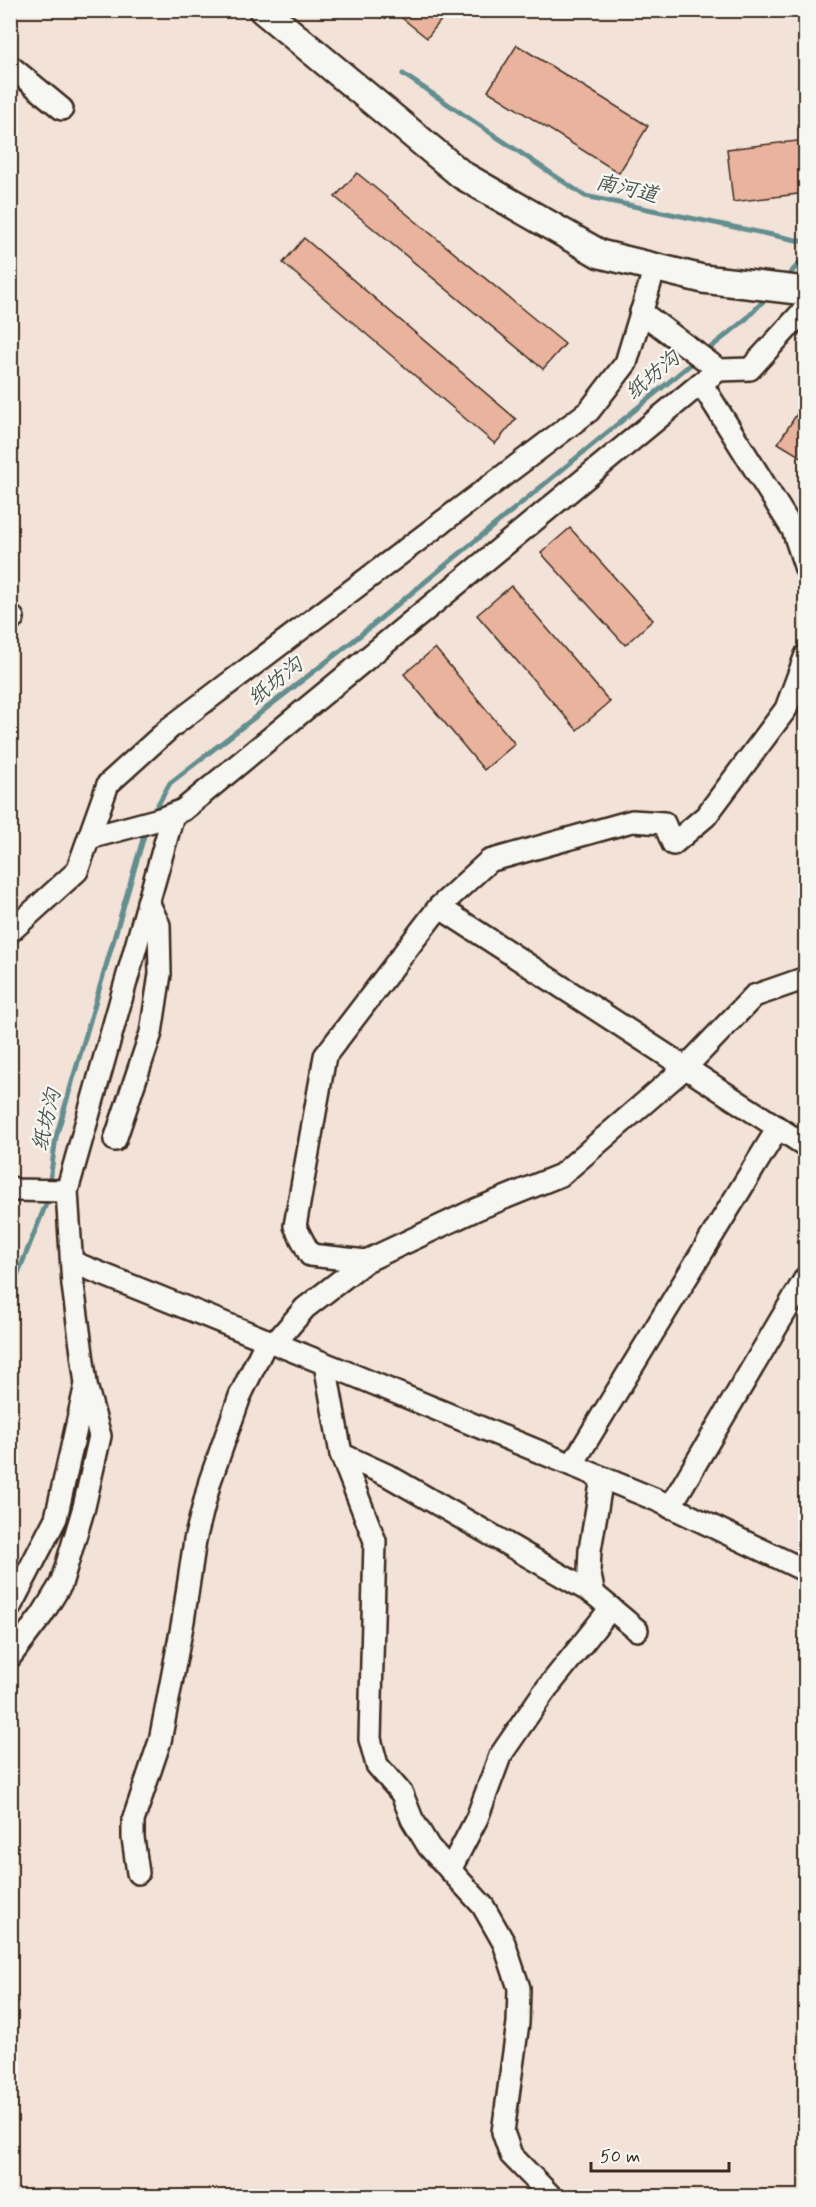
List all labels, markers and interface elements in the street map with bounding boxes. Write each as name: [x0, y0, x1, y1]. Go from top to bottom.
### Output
water label: 南河道: [593, 168, 663, 210]
water label: 纸坊沟: [619, 344, 687, 406]
water label: 纸坊沟: [242, 650, 311, 712]
water label: 纸坊沟: [26, 1084, 69, 1154]
scale bar: [591, 2135, 729, 2173]
text: 50 m: [600, 2145, 640, 2169]

